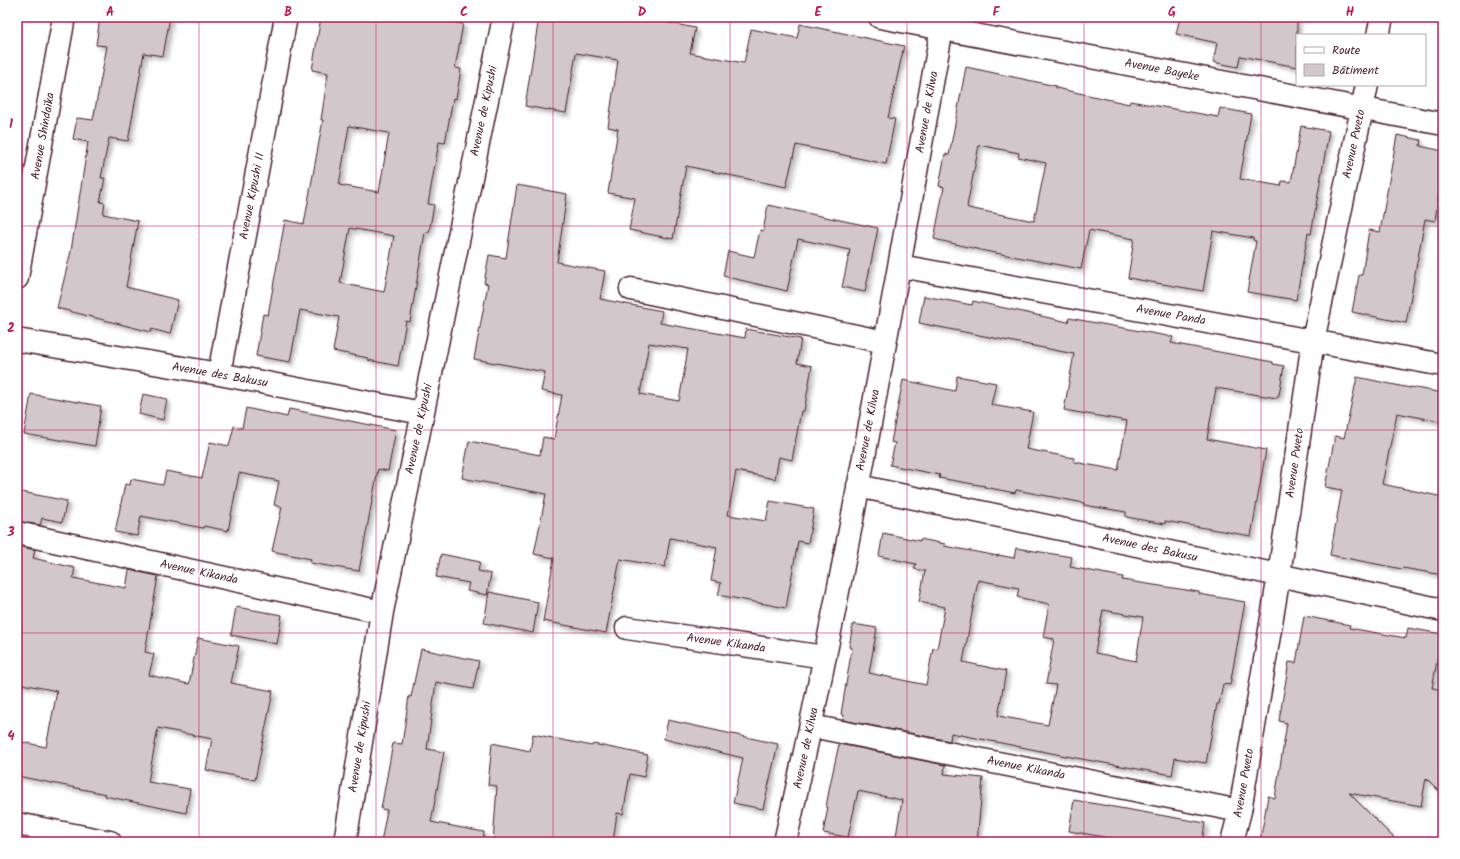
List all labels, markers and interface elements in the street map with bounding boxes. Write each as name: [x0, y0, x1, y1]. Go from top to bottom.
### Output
text: A: [106, 2, 114, 23]
text: B: [284, 2, 292, 23]
text: C: [460, 2, 468, 23]
text: D: [638, 2, 647, 23]
text: E: [814, 2, 822, 23]
text: F: [992, 2, 1000, 23]
text: G: [1168, 2, 1176, 23]
text: H: [1346, 2, 1355, 23]
legend: [1296, 34, 1426, 86]
text: Route: [1332, 41, 1361, 60]
street label: Avenue Bayeke: [1123, 53, 1201, 87]
text: Bâtiment: [1332, 61, 1379, 80]
street label: Avenue de Kipushi: [465, 63, 503, 158]
street label: Avenue de Kilwa: [910, 69, 944, 154]
street label: Avenue Shindaïka: [26, 91, 60, 181]
street label: Avenue Pweto: [1337, 108, 1371, 180]
text: 1: [9, 114, 13, 135]
street label: Avenue Kipushi II: [234, 151, 270, 241]
street label: Avenue Panda: [1135, 300, 1208, 331]
text: 2: [7, 318, 15, 339]
street label: Avenue des Bakusu: [171, 357, 270, 393]
street label: Avenue de Kipushi: [400, 381, 438, 476]
street label: Avenue de Kilwa: [851, 387, 885, 473]
street label: Avenue Pweto: [1281, 427, 1309, 499]
text: 3: [6, 522, 15, 543]
street label: Avenue des Bakusu: [1101, 529, 1200, 567]
street label: Avenue Kikanda: [158, 554, 240, 590]
street label: Avenue Kikanda: [685, 628, 767, 658]
street label: Avenue de Kipushi: [343, 699, 377, 794]
street label: Avenue de Kilwa: [788, 705, 824, 791]
text: 4: [7, 726, 15, 747]
street label: Avenue Pweto: [1229, 747, 1259, 819]
street label: Avenue Kikanda: [985, 751, 1067, 785]

